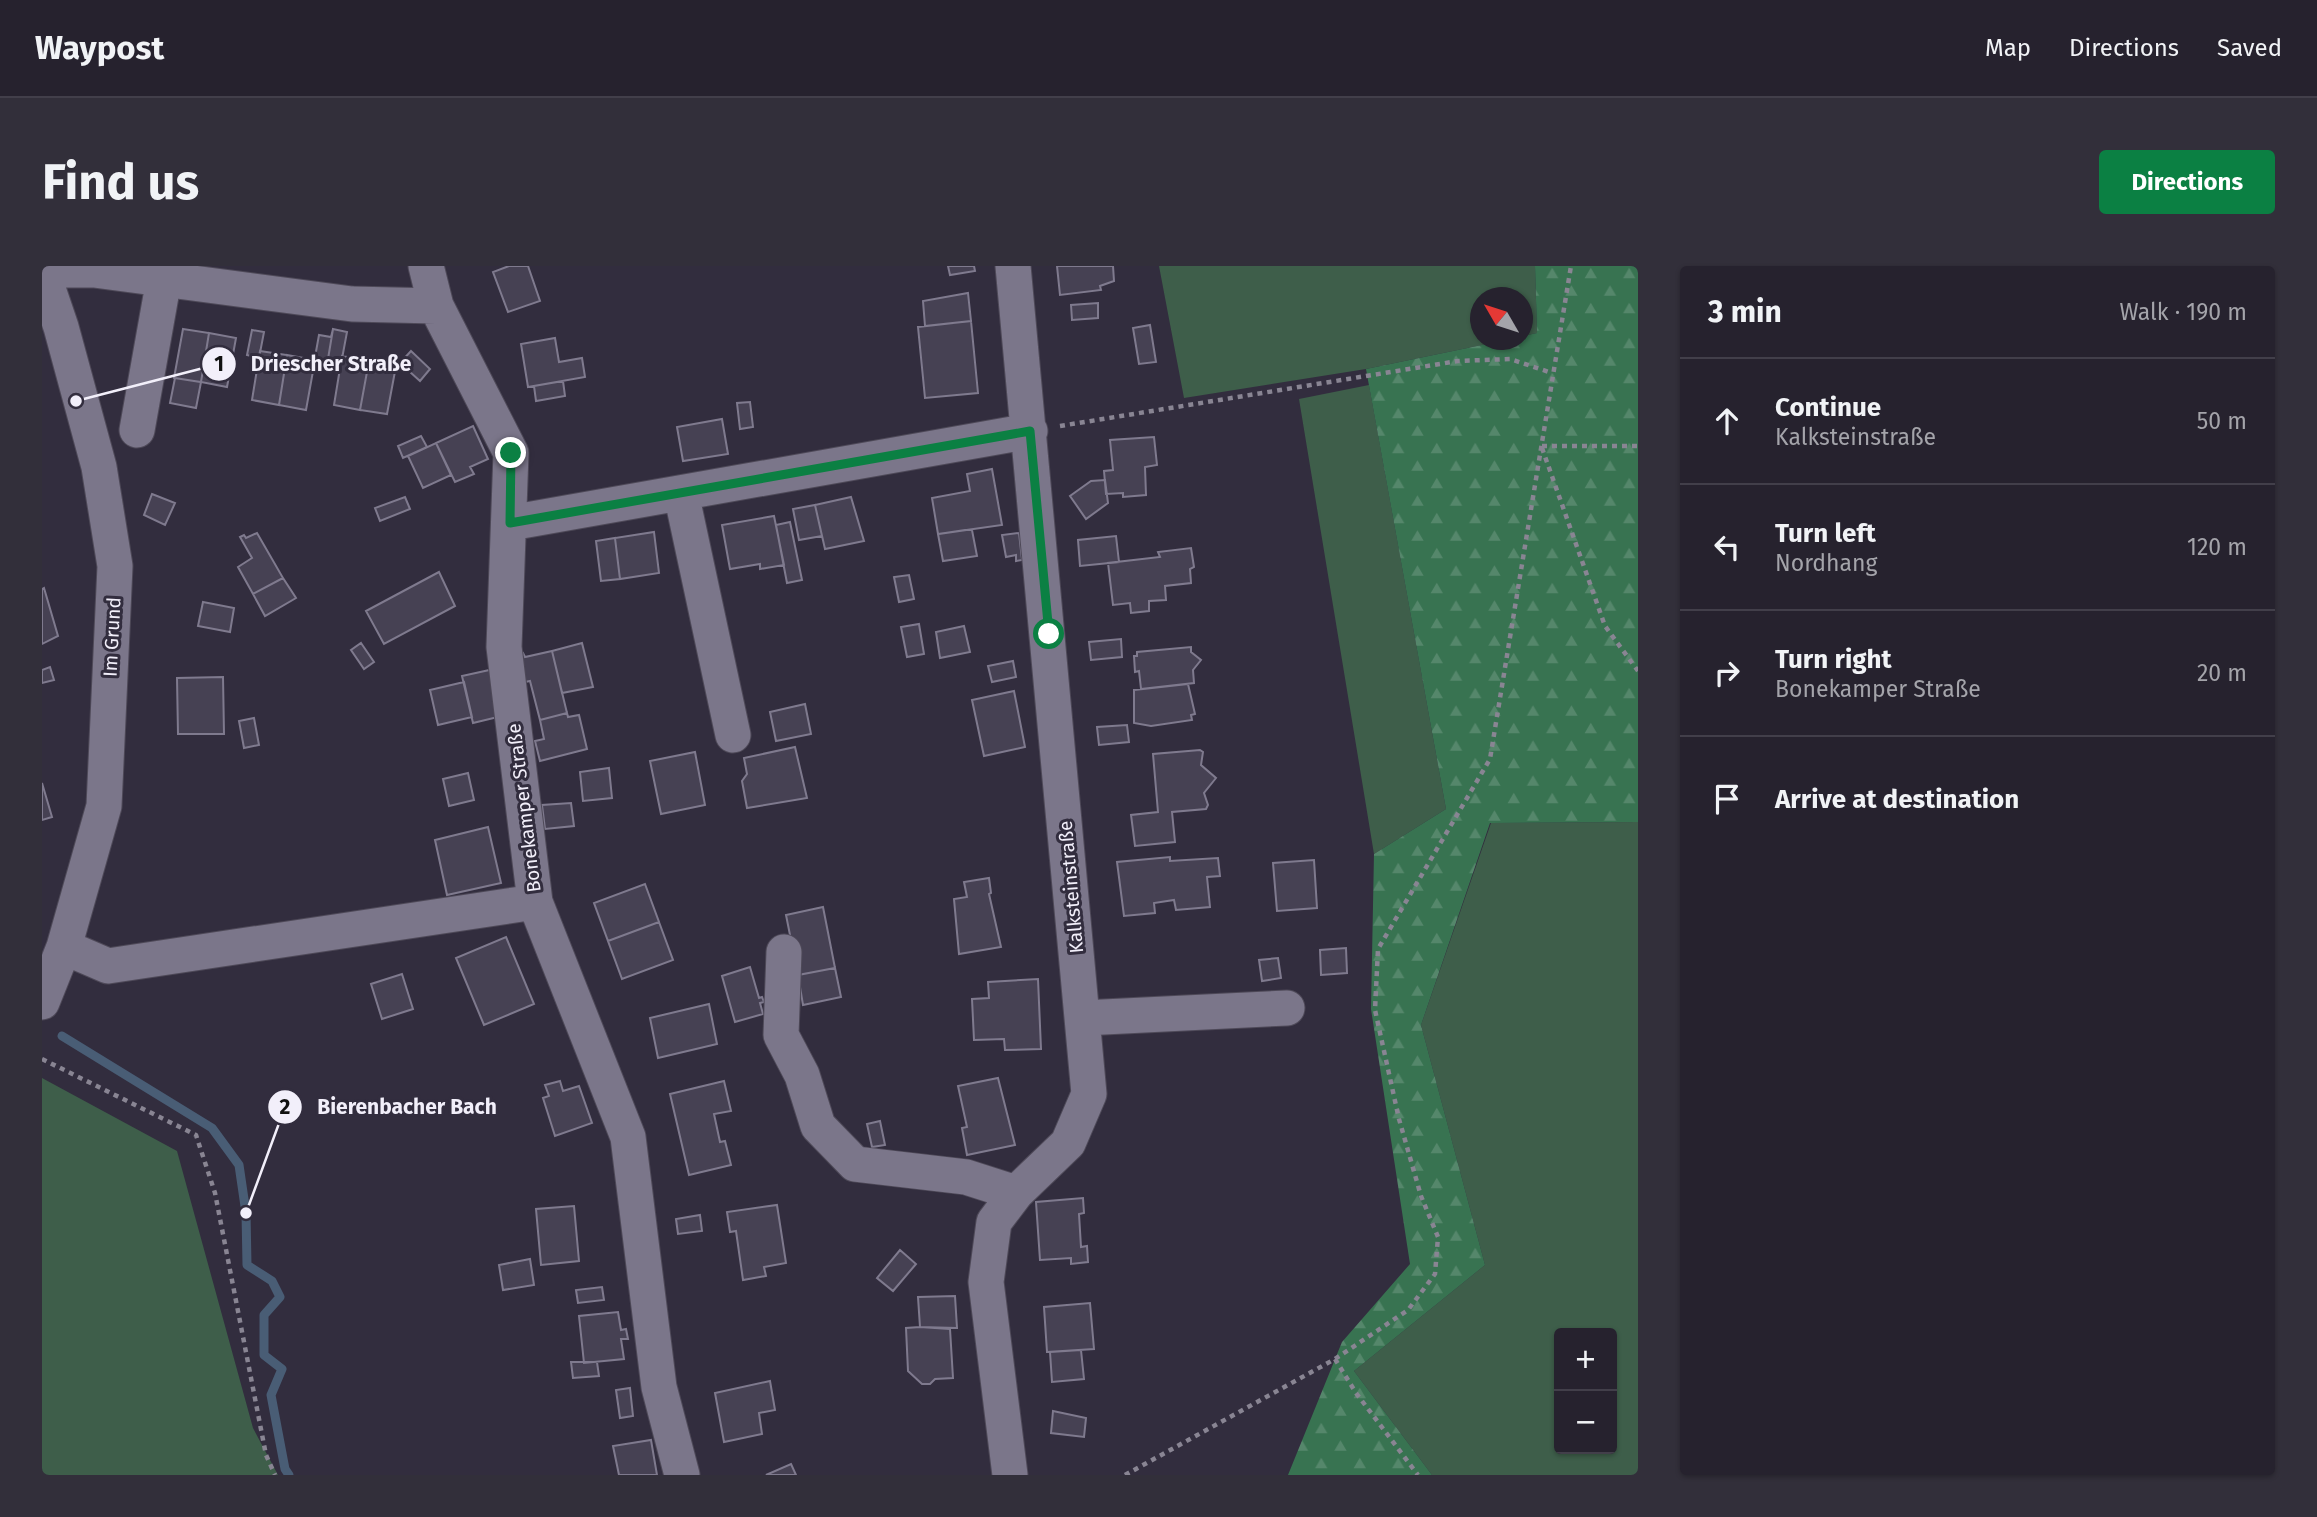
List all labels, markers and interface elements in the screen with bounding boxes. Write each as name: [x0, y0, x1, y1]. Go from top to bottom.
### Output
text: Waypost: [35, 28, 164, 68]
text: Map: [1985, 34, 2031, 62]
text: Directions: [2069, 34, 2179, 62]
text: Saved: [2217, 34, 2282, 62]
button: Directions: [2099, 150, 2275, 214]
text: Find us: [42, 153, 199, 212]
north arrow: [1470, 287, 1533, 350]
text: 3 min: [1708, 294, 1782, 330]
text: Walk · 190 m: [2120, 298, 2247, 326]
callout: Driescher Straße: [201, 343, 425, 385]
text: 1: [214, 351, 224, 377]
text: Driescher Straße: [251, 351, 412, 377]
text: Continue: [1775, 392, 1881, 423]
icon: ahead: [1708, 402, 1746, 440]
text: 50 m: [2197, 407, 2247, 435]
text: Kalksteinstraße: [1775, 423, 1936, 451]
route end: [495, 437, 526, 468]
text: Turn left: [1775, 518, 1876, 549]
icon: left: [1708, 528, 1746, 566]
text: 120 m: [2187, 533, 2247, 561]
text: Nordhang: [1775, 549, 1878, 577]
street label: Im Grund: [98, 597, 126, 677]
route start: [1033, 618, 1064, 649]
text: Turn right: [1775, 644, 1892, 675]
icon: right: [1708, 654, 1746, 692]
text: 20 m: [2197, 659, 2247, 687]
text: Bonekamper Straße: [1775, 675, 1981, 703]
street label: Bonekamper Straße: [502, 722, 546, 894]
icon: arrive: [1708, 780, 1746, 818]
text: Arrive at destination: [1775, 784, 2019, 815]
street label: Kalksteinstraße: [1054, 820, 1088, 954]
callout: Bierenbacher Bach: [268, 1086, 510, 1128]
text: 2: [280, 1094, 291, 1120]
text: Bierenbacher Bach: [317, 1094, 497, 1120]
map controls: [1554, 1328, 1617, 1454]
button: +: [1554, 1328, 1617, 1391]
button: −: [1554, 1391, 1617, 1454]

